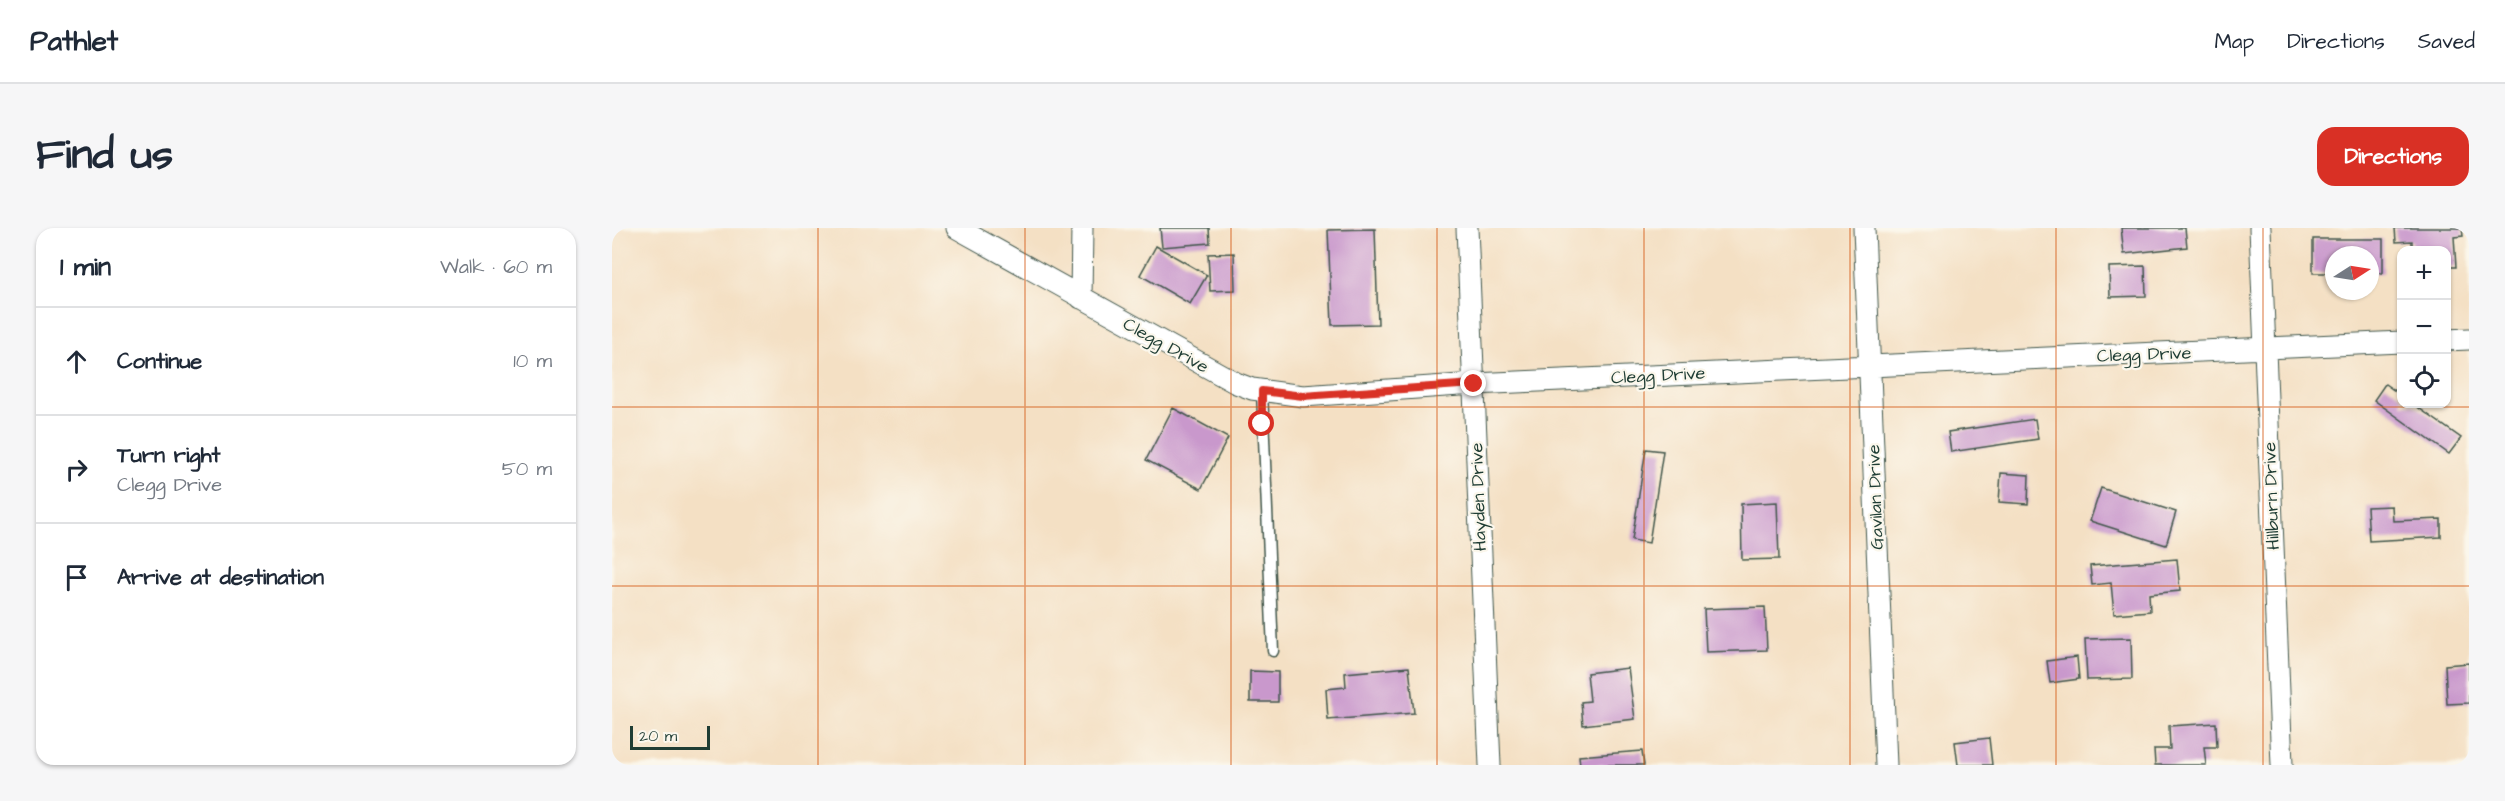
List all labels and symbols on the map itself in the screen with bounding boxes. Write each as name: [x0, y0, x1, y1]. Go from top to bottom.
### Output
north arrow: [2325, 246, 2379, 300]
street label: Clegg Drive: [1118, 312, 1213, 380]
street label: Clegg Drive: [2096, 340, 2192, 370]
street label: Clegg Drive: [1610, 361, 1706, 391]
route end: [1460, 370, 1486, 396]
route start: [1248, 410, 1274, 436]
street label: Hillburn Drive: [2257, 441, 2286, 550]
street label: Hayden Drive: [1464, 442, 1494, 552]
street label: Gavilan Drive: [1861, 444, 1890, 550]
scale bar: [630, 723, 710, 750]

